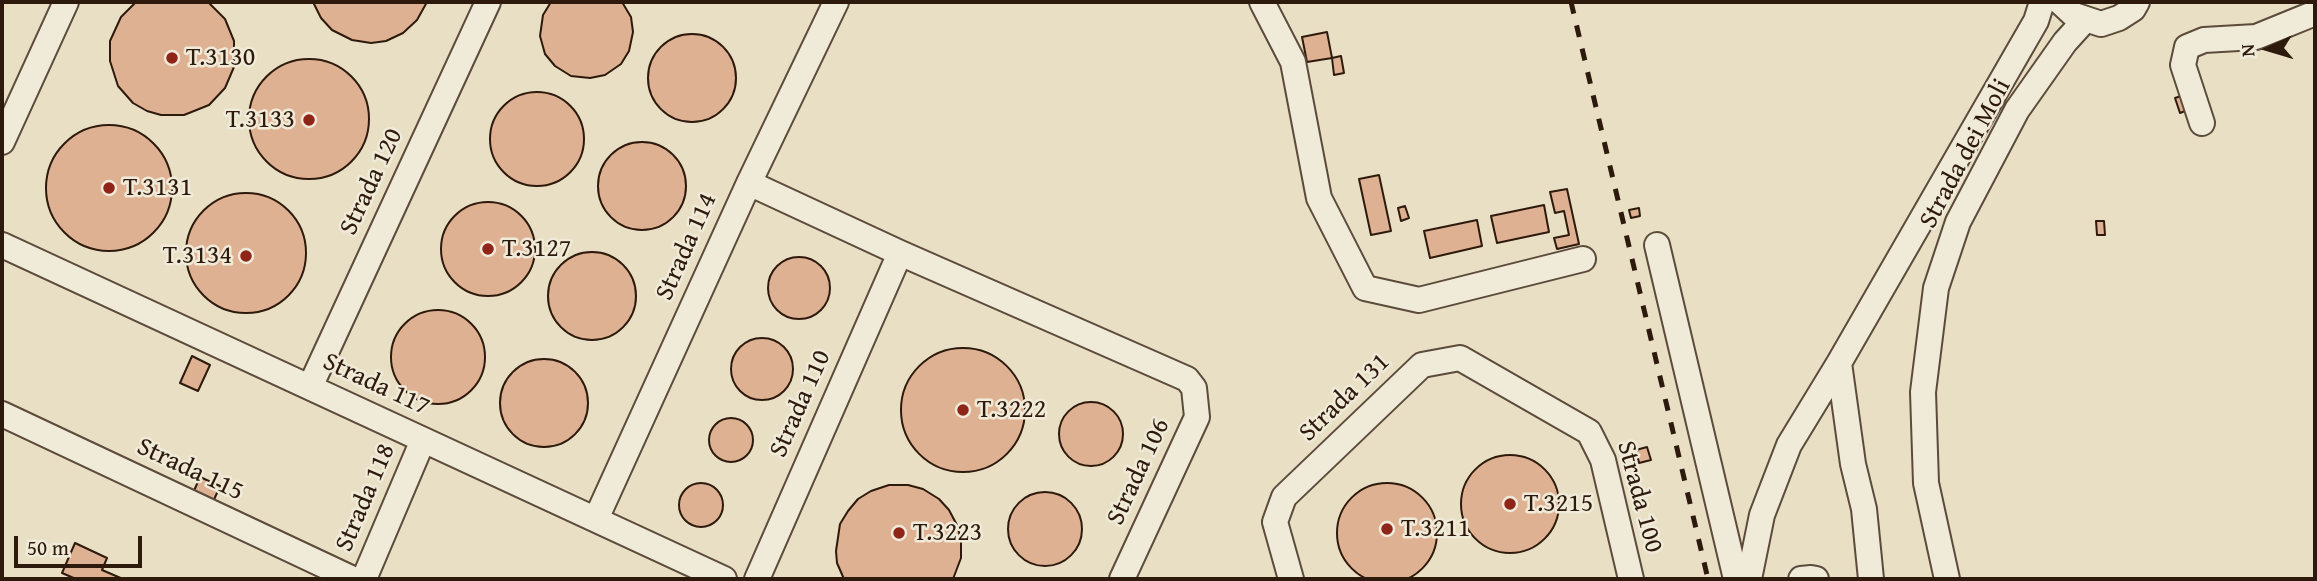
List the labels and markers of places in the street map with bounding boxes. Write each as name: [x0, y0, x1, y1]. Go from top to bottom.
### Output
place label: T.3130: [186, 42, 255, 74]
marker: T.3130: [164, 50, 180, 66]
place label: T.3133: [226, 104, 295, 136]
marker: T.3133: [301, 112, 317, 128]
place label: T.3131: [123, 172, 192, 204]
marker: T.3131: [101, 180, 117, 196]
place label: T.3127: [502, 233, 571, 265]
place label: T.3134: [163, 240, 232, 272]
marker: T.3127: [480, 241, 496, 257]
marker: T.3134: [238, 248, 254, 264]
place label: T.3222: [977, 394, 1046, 426]
marker: T.3222: [955, 402, 971, 418]
place label: T.3215: [1524, 488, 1593, 520]
marker: T.3215: [1502, 496, 1518, 512]
place label: T.3211: [1401, 513, 1470, 545]
place label: T.3223: [913, 517, 982, 549]
marker: T.3211: [1379, 521, 1395, 537]
marker: T.3223: [891, 525, 907, 541]

